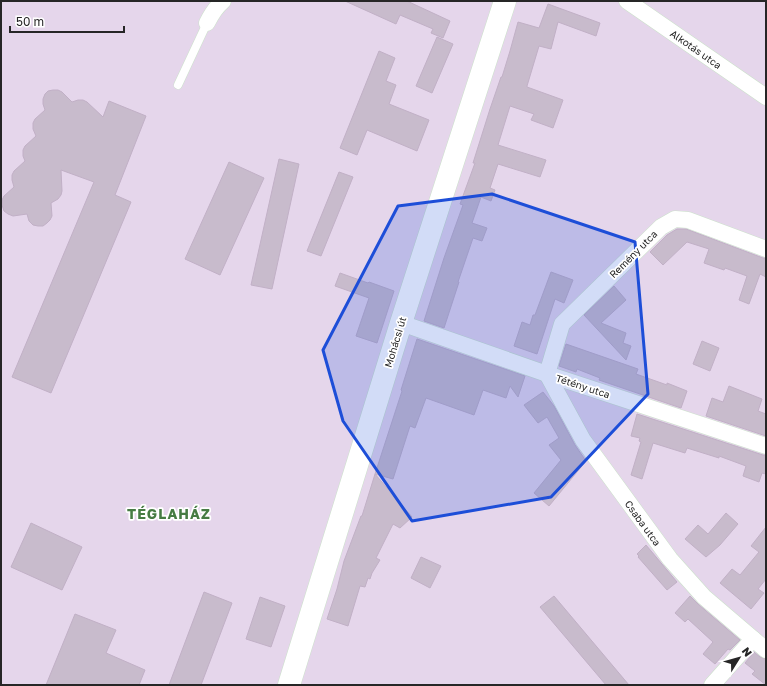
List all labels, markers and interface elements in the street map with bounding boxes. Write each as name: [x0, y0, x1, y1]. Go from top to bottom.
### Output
scale bar: [10, 8, 124, 34]
text: 50 m: [16, 14, 44, 29]
street label: Alkotás utca: [668, 27, 724, 71]
street label: Remény utca: [607, 228, 659, 280]
street label: Mohácsi út: [382, 315, 408, 369]
street label: Tétény utca: [554, 372, 612, 400]
street label: Csaba utca: [623, 498, 663, 548]
district label: TÉGLAHÁZ: [127, 505, 211, 522]
north arrow: [719, 638, 759, 678]
text: N: [740, 644, 755, 659]

